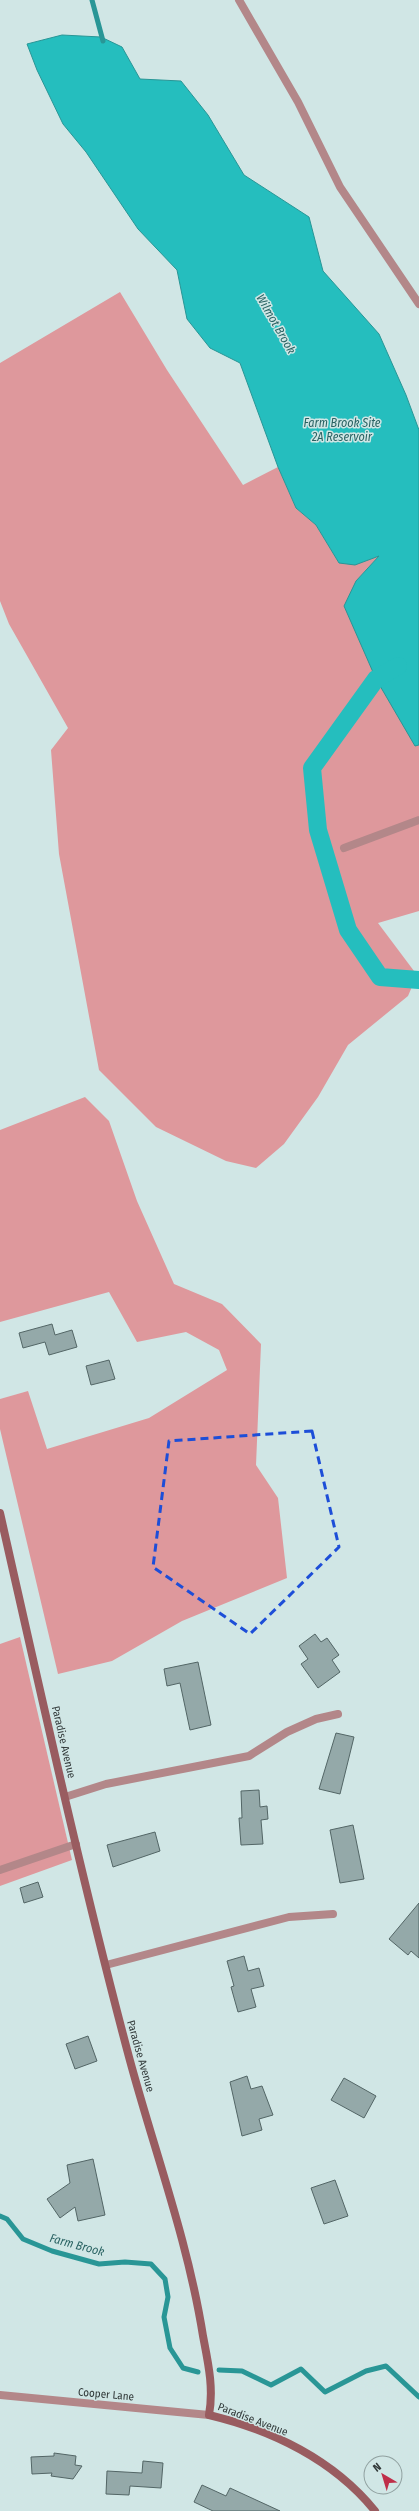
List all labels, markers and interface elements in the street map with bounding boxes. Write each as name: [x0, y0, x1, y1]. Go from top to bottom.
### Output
water label: Wilmot Brook: [253, 292, 299, 356]
water label: Farm Brook Site 2A Reservoir: [303, 416, 381, 444]
street label: Paradise Avenue: [49, 1705, 78, 1780]
street label: Paradise Avenue: [124, 2019, 157, 2093]
water label: Farm Brook: [48, 2231, 106, 2259]
street label: Cooper Lane: [77, 2386, 134, 2403]
street label: Paradise Avenue: [216, 2400, 290, 2439]
north arrow: [363, 2455, 403, 2495]
text: N: [371, 2460, 384, 2475]

